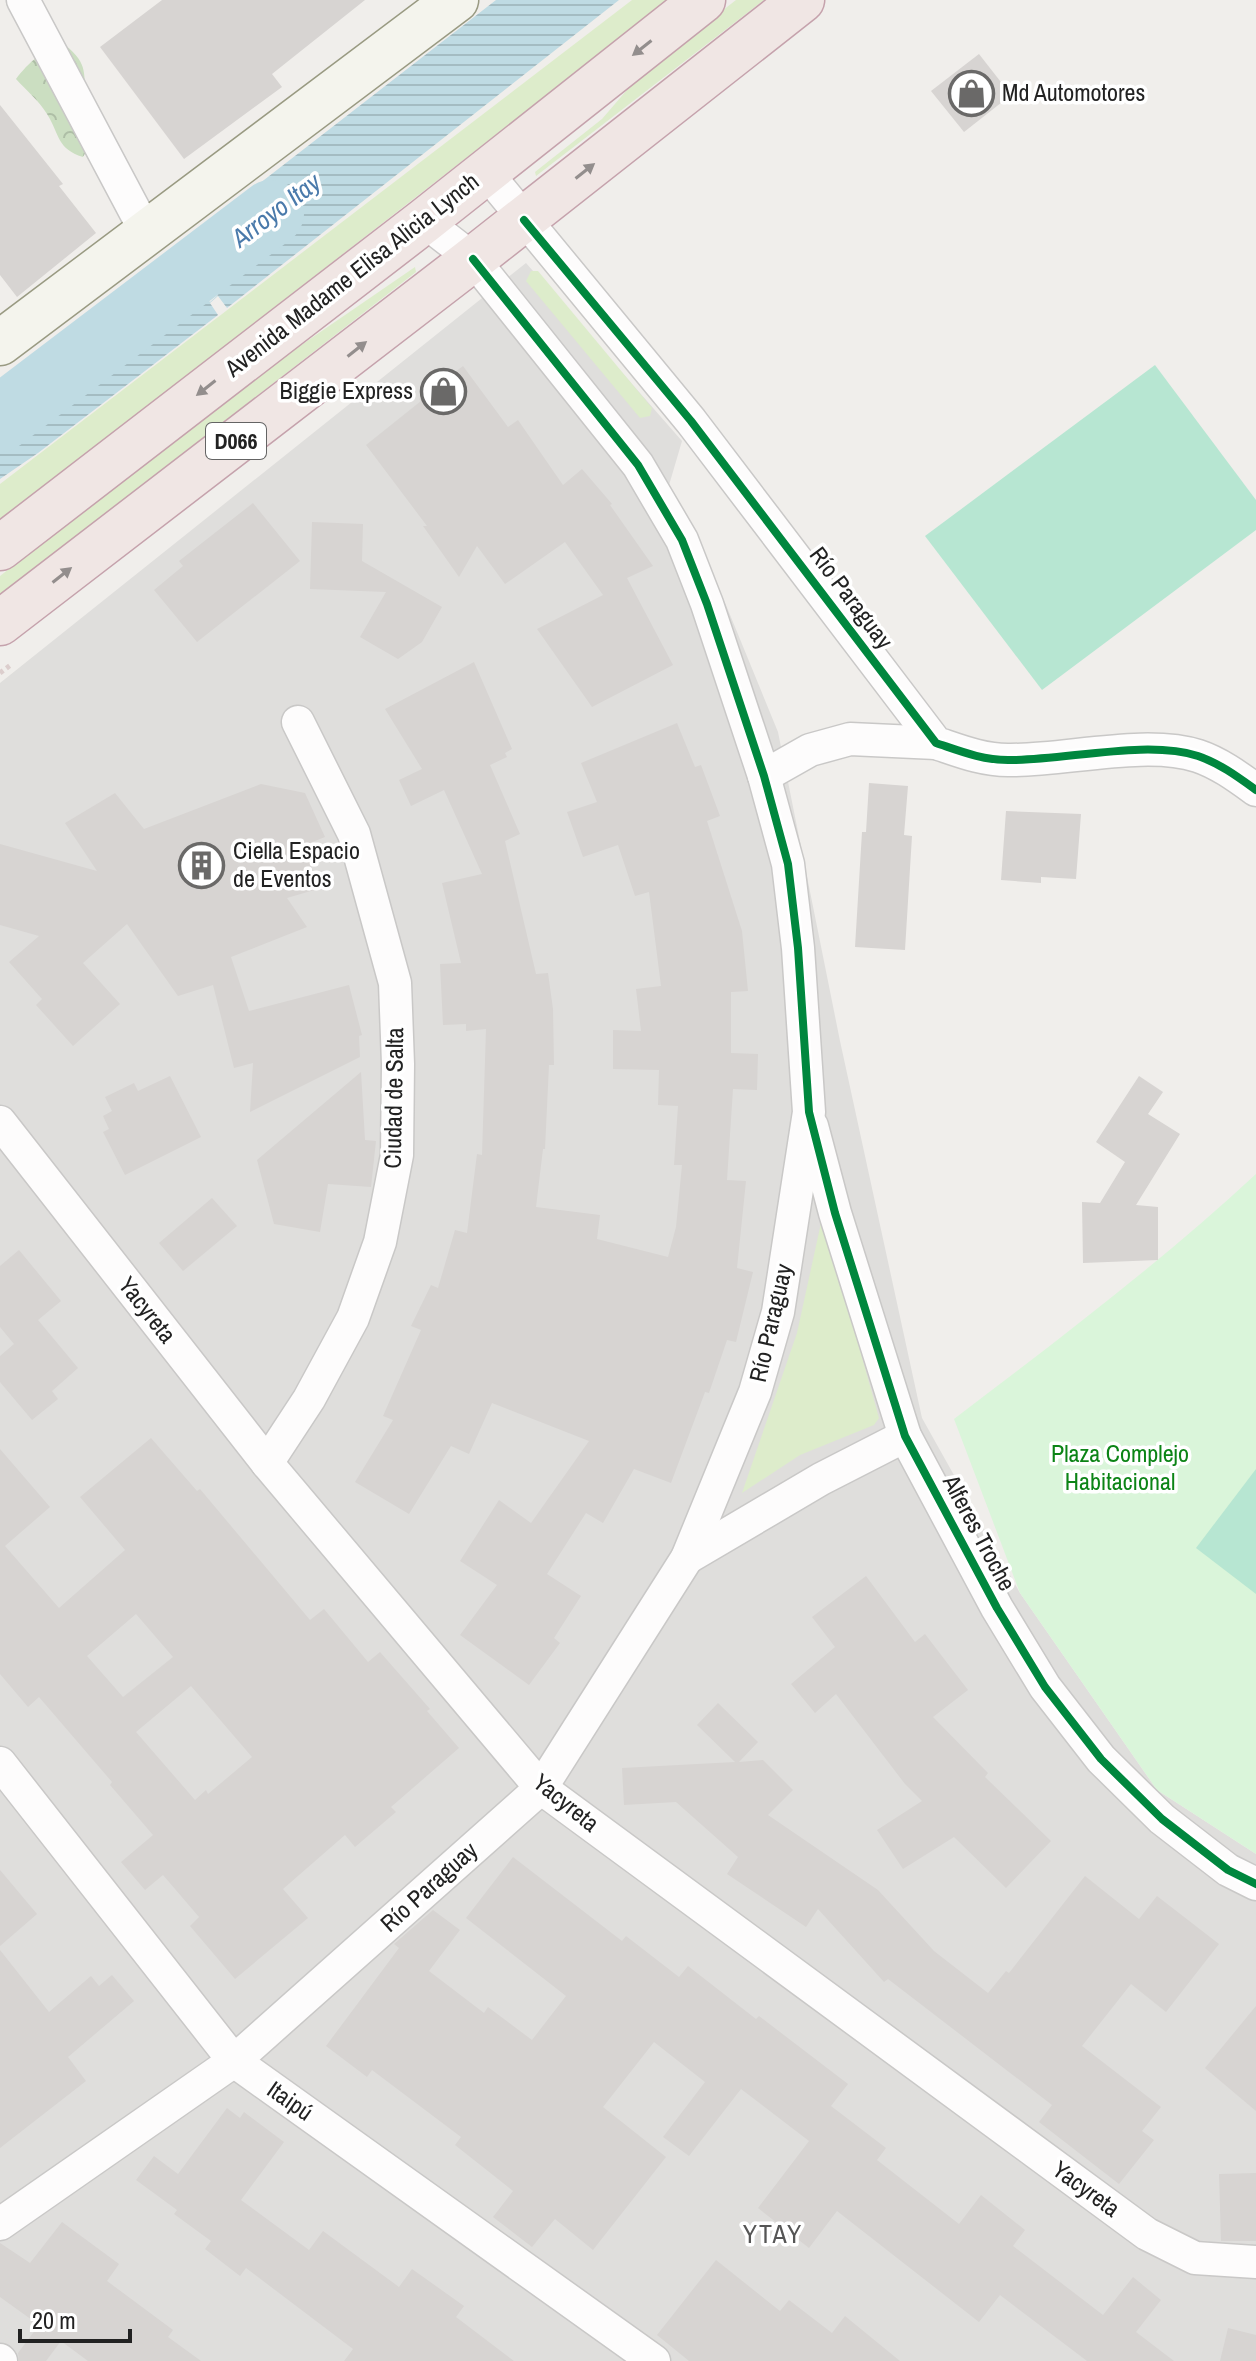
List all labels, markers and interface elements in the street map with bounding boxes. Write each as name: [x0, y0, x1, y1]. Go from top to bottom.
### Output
one-way arrow: [632, 40, 652, 56]
shop icon: Md Automotores: [947, 69, 995, 117]
place label: Md Automotores: [1002, 76, 1145, 108]
water label: Arroyo Itay: [223, 164, 328, 255]
one-way arrow: [575, 164, 595, 180]
street label: Avenida Madame Elisa Alicia Lynch: [217, 165, 485, 384]
one-way arrow: [346, 341, 367, 357]
shop icon: Biggie Express: [420, 367, 468, 415]
place label: Biggie Express: [280, 374, 413, 406]
one-way arrow: [196, 380, 217, 396]
road number: D066: [206, 423, 266, 459]
street label: Río Paraguay: [803, 540, 901, 655]
one-way arrow: [51, 568, 72, 584]
place label: Ciella Espacio de Eventos: [233, 834, 360, 894]
building icon: Ciella Espacio de Eventos: [178, 841, 226, 889]
street label: Ciudad de Salta: [376, 1027, 410, 1169]
street label: Río Paraguay: [741, 1260, 799, 1385]
street label: Yacyreta: [112, 1269, 184, 1349]
park label: Plaza Complejo Habitacional: [1051, 1437, 1189, 1497]
street label: Alferes Troche: [935, 1468, 1024, 1596]
street label: Yacyreta: [527, 1766, 606, 1839]
street label: Río Paraguay: [373, 1834, 484, 1938]
street label: Itaipú: [261, 2073, 320, 2127]
street label: Yacyreta: [1046, 2153, 1127, 2224]
district label: YTAY: [743, 2216, 803, 2251]
scale bar: [20, 2293, 130, 2343]
text: 20 m: [32, 2304, 76, 2336]

